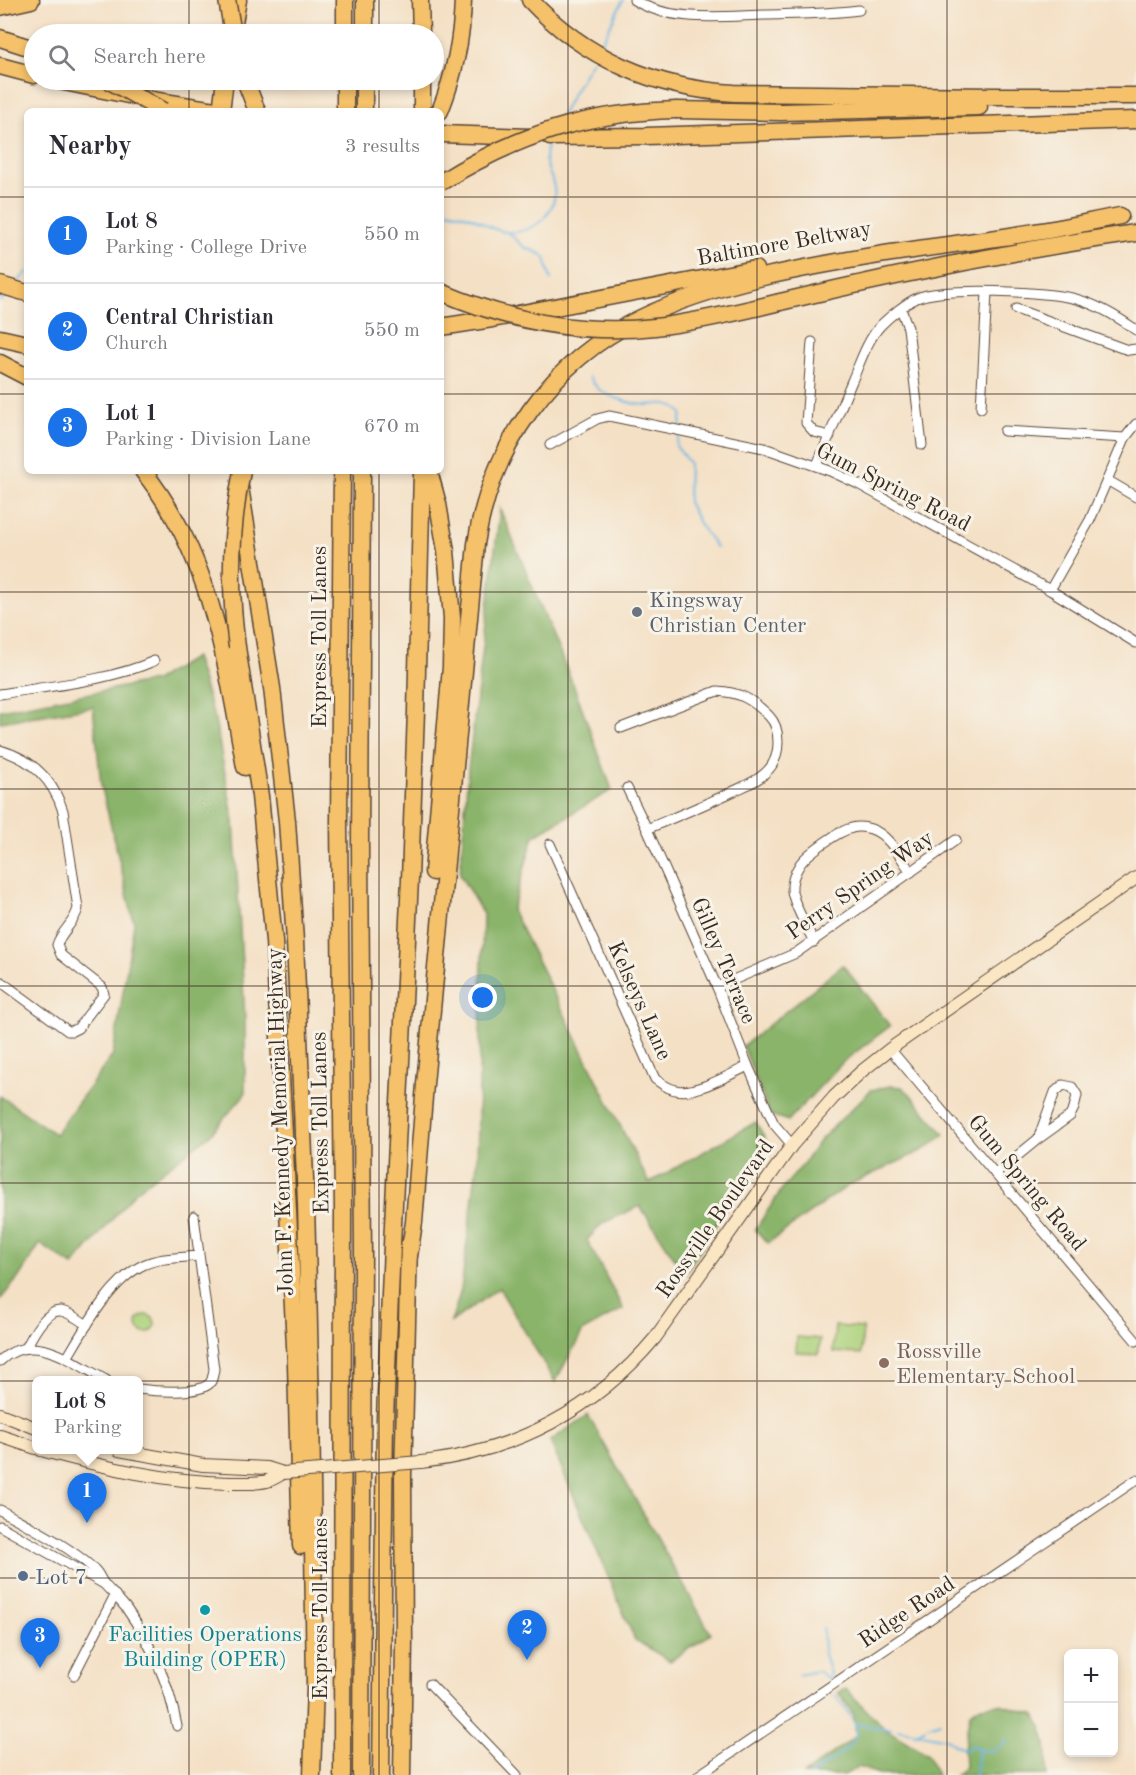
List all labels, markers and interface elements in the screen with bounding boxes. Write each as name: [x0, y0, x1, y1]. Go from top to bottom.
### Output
search box: [24, 24, 444, 90]
icon: search: [45, 41, 78, 74]
text: Search here: [93, 46, 206, 68]
text: Nearby: [48, 134, 132, 160]
text: 3 results: [345, 137, 420, 157]
text: Lot 8: [105, 211, 158, 233]
street label: Baltimore Beltway: [695, 218, 874, 270]
text: 1: [62, 225, 73, 245]
text: 550 m: [364, 225, 420, 245]
text: Parking · College Drive: [105, 238, 307, 258]
text: Central Christian: [105, 307, 274, 329]
text: 2: [62, 321, 73, 341]
text: 550 m: [364, 321, 420, 341]
text: Church: [105, 334, 168, 354]
text: Lot 1: [105, 403, 158, 425]
text: 3: [62, 417, 73, 437]
text: 670 m: [364, 417, 420, 437]
text: Parking · Division Lane: [105, 430, 311, 450]
street label: Gum Spring Road: [812, 439, 974, 536]
street label: Express Toll Lanes: [309, 546, 331, 728]
place label: Kingsway Christian Center: [649, 590, 806, 637]
marker: Kingsway Christian Center: [630, 605, 644, 619]
street label: Perry Spring Way: [783, 827, 938, 944]
street label: Gilley Terrace: [687, 895, 760, 1027]
street label: Kelseys Lane: [603, 938, 675, 1063]
street label: John F. Kennedy Memorial Highway: [264, 947, 298, 1297]
your location: [468, 983, 497, 1012]
street label: Express Toll Lanes: [308, 1031, 334, 1215]
street label: Gum Spring Road: [963, 1111, 1090, 1256]
street label: Rossville Boulevard: [653, 1136, 778, 1302]
place label: Rossville Elementary School: [896, 1341, 1075, 1388]
marker: Rossville Elementary School: [877, 1356, 891, 1370]
popup: [32, 1376, 143, 1454]
text: Lot 8: [53, 1391, 106, 1413]
text: Parking: [53, 1418, 122, 1438]
pin: 1: [68, 1474, 106, 1523]
street label: Express Toll Lanes: [310, 1518, 332, 1700]
place label: Lot 7: [35, 1567, 87, 1589]
marker: Lot 7: [16, 1569, 30, 1583]
street label: Ridge Road: [855, 1573, 959, 1653]
marker: Facilities Operations Building (OPER): [198, 1603, 212, 1617]
pin: 2: [508, 1610, 546, 1660]
pin: 3: [20, 1618, 60, 1668]
place label: Facilities Operations Building (OPER): [108, 1624, 302, 1671]
map controls: [1064, 1649, 1118, 1757]
button: +: [1064, 1649, 1118, 1703]
button: −: [1064, 1703, 1118, 1757]

